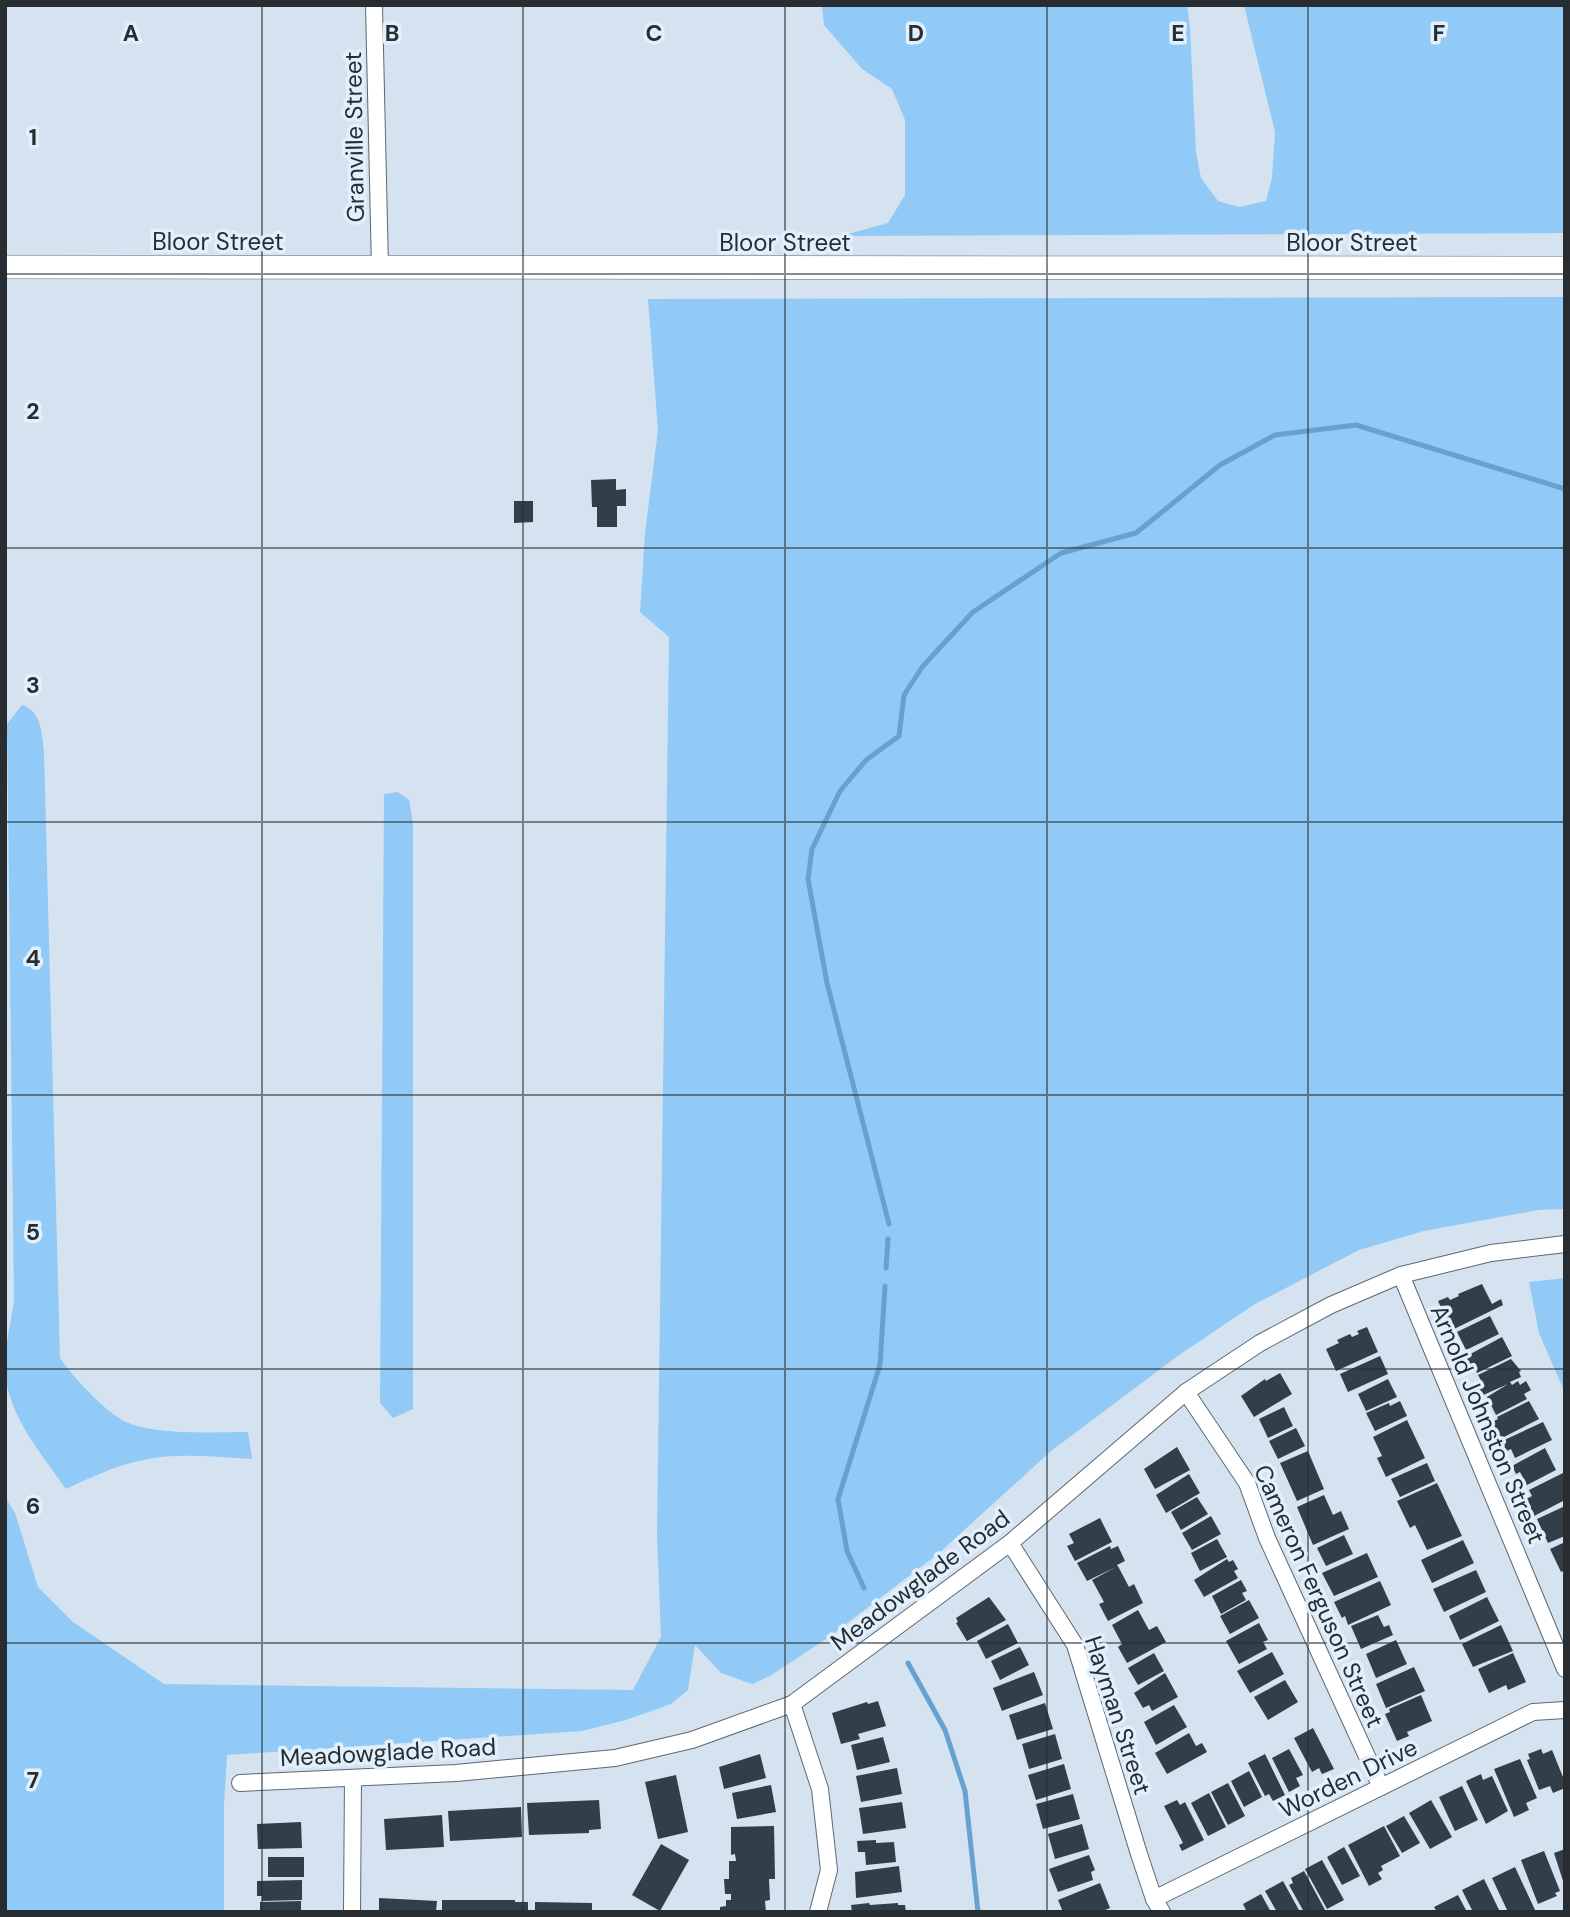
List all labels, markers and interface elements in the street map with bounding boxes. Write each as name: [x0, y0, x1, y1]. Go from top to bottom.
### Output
text: A: [123, 18, 139, 48]
text: B: [385, 18, 399, 48]
text: C: [646, 18, 662, 48]
text: D: [908, 18, 924, 48]
text: E: [1171, 18, 1185, 48]
text: F: [1433, 18, 1446, 48]
street label: Granville Street: [337, 51, 371, 223]
text: 1: [29, 122, 37, 152]
street label: Bloor Street: [152, 226, 284, 257]
street label: Bloor Street: [719, 227, 851, 258]
street label: Bloor Street: [1286, 227, 1418, 258]
text: 2: [26, 396, 40, 426]
text: 3: [26, 670, 40, 700]
text: 4: [26, 943, 41, 973]
text: 5: [26, 1217, 40, 1247]
street label: Arnold Johnston Street: [1424, 1300, 1552, 1548]
street label: Cameron Ferguson Street: [1247, 1460, 1391, 1732]
text: 6: [26, 1491, 40, 1521]
street label: Meadowglade Road: [824, 1503, 1016, 1657]
street label: Hayman Street: [1078, 1632, 1158, 1798]
street label: Meadowglade Road: [279, 1731, 497, 1773]
street label: Worden Drive: [1274, 1731, 1422, 1825]
text: 7: [27, 1765, 39, 1795]

